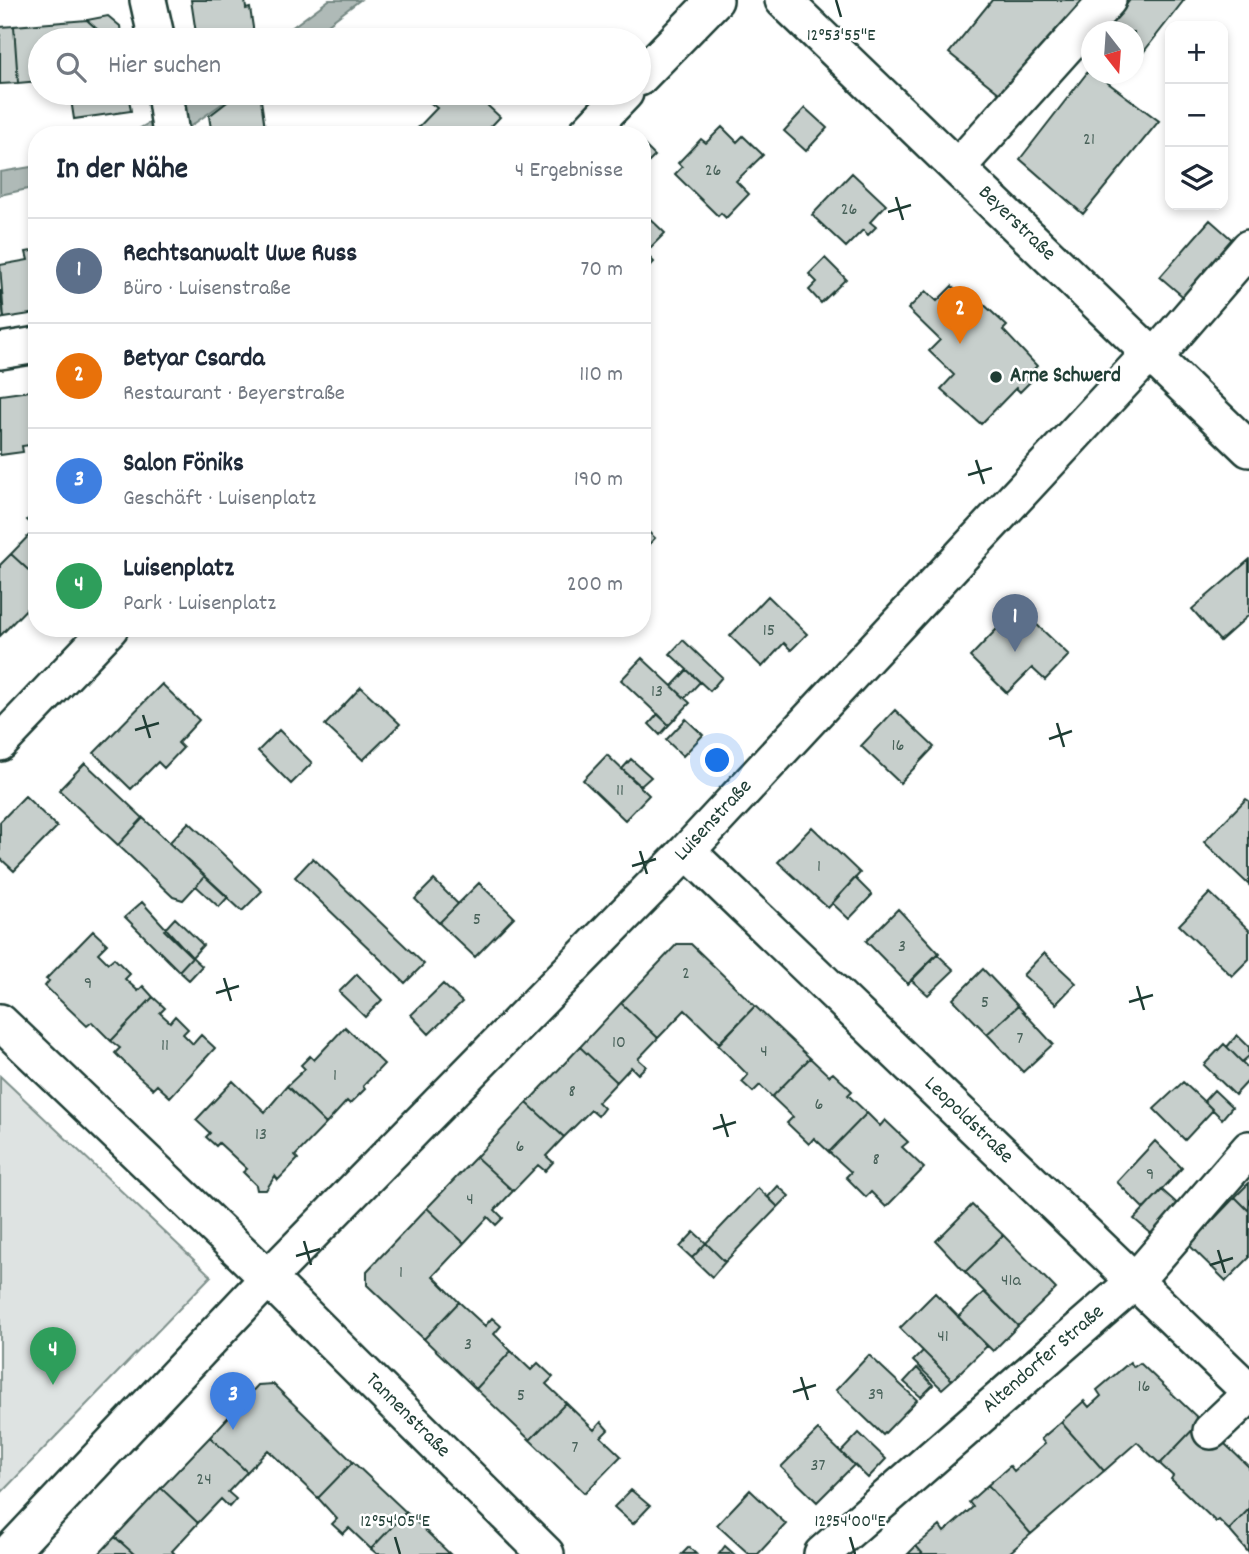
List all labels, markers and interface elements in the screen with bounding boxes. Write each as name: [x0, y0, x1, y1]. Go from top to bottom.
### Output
north arrow: [1081, 21, 1144, 84]
map controls: [1165, 21, 1228, 210]
button: +: [1165, 21, 1228, 84]
text: 12°53'55"E: [807, 24, 875, 49]
search box: [28, 28, 651, 105]
icon: search: [52, 48, 90, 86]
text: Hier suchen: [108, 48, 221, 85]
button: −: [1165, 84, 1228, 147]
house number: 21: [1083, 128, 1095, 153]
button: layers: [1165, 147, 1228, 210]
text: In der Nähe: [56, 150, 188, 193]
text: 4 Ergebnisse: [515, 155, 623, 188]
house number: 26: [705, 159, 721, 184]
street label: Beyerstraße: [970, 179, 1062, 269]
house number: 26: [841, 198, 857, 223]
text: Rechtsanwalt Uwe Russ: [123, 236, 357, 273]
text: 1: [76, 254, 82, 287]
text: 70 m: [581, 254, 623, 287]
text: Büro · Luisenstraße: [123, 273, 291, 306]
pin: 2: [937, 286, 983, 344]
text: Betyar Csarda: [123, 341, 265, 378]
text: 2: [74, 359, 84, 392]
text: 110 m: [579, 359, 623, 392]
place label: Arne Schwerd: [1010, 362, 1121, 392]
marker: Arne Schwerd: [988, 369, 1004, 385]
text: Restaurant · Beyerstraße: [123, 378, 345, 411]
text: Salon Föniks: [123, 446, 244, 483]
text: 3: [74, 464, 84, 497]
text: 190 m: [574, 464, 623, 497]
text: Geschäft · Luisenplatz: [123, 483, 316, 516]
text: Luisenplatz: [123, 551, 234, 588]
text: 4: [74, 569, 84, 602]
text: 200 m: [567, 569, 623, 602]
text: Park · Luisenplatz: [123, 588, 276, 621]
pin: 1: [992, 594, 1038, 652]
house number: 15: [763, 619, 775, 644]
house number: 13: [651, 680, 663, 705]
house number: 16: [892, 734, 904, 759]
your location: [700, 743, 734, 777]
street label: Luisenstraße: [668, 773, 760, 869]
house number: 11: [616, 779, 624, 804]
house number: 1: [817, 855, 821, 880]
house number: 5: [473, 908, 481, 933]
house number: 3: [898, 935, 906, 960]
house number: 2: [682, 962, 690, 987]
house number: 9: [84, 972, 92, 997]
house number: 5: [981, 991, 989, 1016]
house number: 7: [1017, 1027, 1024, 1052]
house number: 10: [612, 1031, 626, 1056]
house number: 11: [161, 1034, 169, 1059]
house number: 4: [760, 1040, 768, 1065]
house number: 1: [333, 1064, 337, 1089]
street label: Leopoldstraße: [916, 1070, 1020, 1172]
house number: 8: [568, 1080, 576, 1105]
house number: 6: [815, 1093, 823, 1118]
house number: 13: [255, 1123, 267, 1148]
house number: 6: [516, 1135, 524, 1160]
house number: 8: [872, 1148, 880, 1173]
house number: 9: [1146, 1163, 1154, 1188]
house number: 4: [466, 1188, 474, 1213]
house number: 1: [399, 1261, 403, 1286]
house number: 41a: [1001, 1269, 1021, 1294]
street label: Altendorfer Straße: [976, 1298, 1112, 1422]
house number: 41: [937, 1325, 949, 1350]
pin: 4: [30, 1327, 76, 1385]
house number: 3: [464, 1333, 472, 1358]
street label: Tannenstraße: [357, 1366, 457, 1466]
pin: 3: [210, 1372, 256, 1430]
house number: 16: [1138, 1375, 1150, 1400]
house number: 39: [868, 1383, 884, 1408]
house number: 5: [517, 1384, 525, 1409]
house number: 7: [572, 1436, 579, 1461]
house number: 37: [811, 1454, 826, 1479]
house number: 24: [196, 1468, 212, 1493]
text: 12°54'05"E: [360, 1510, 430, 1535]
text: 12°54'00"E: [814, 1510, 886, 1535]

